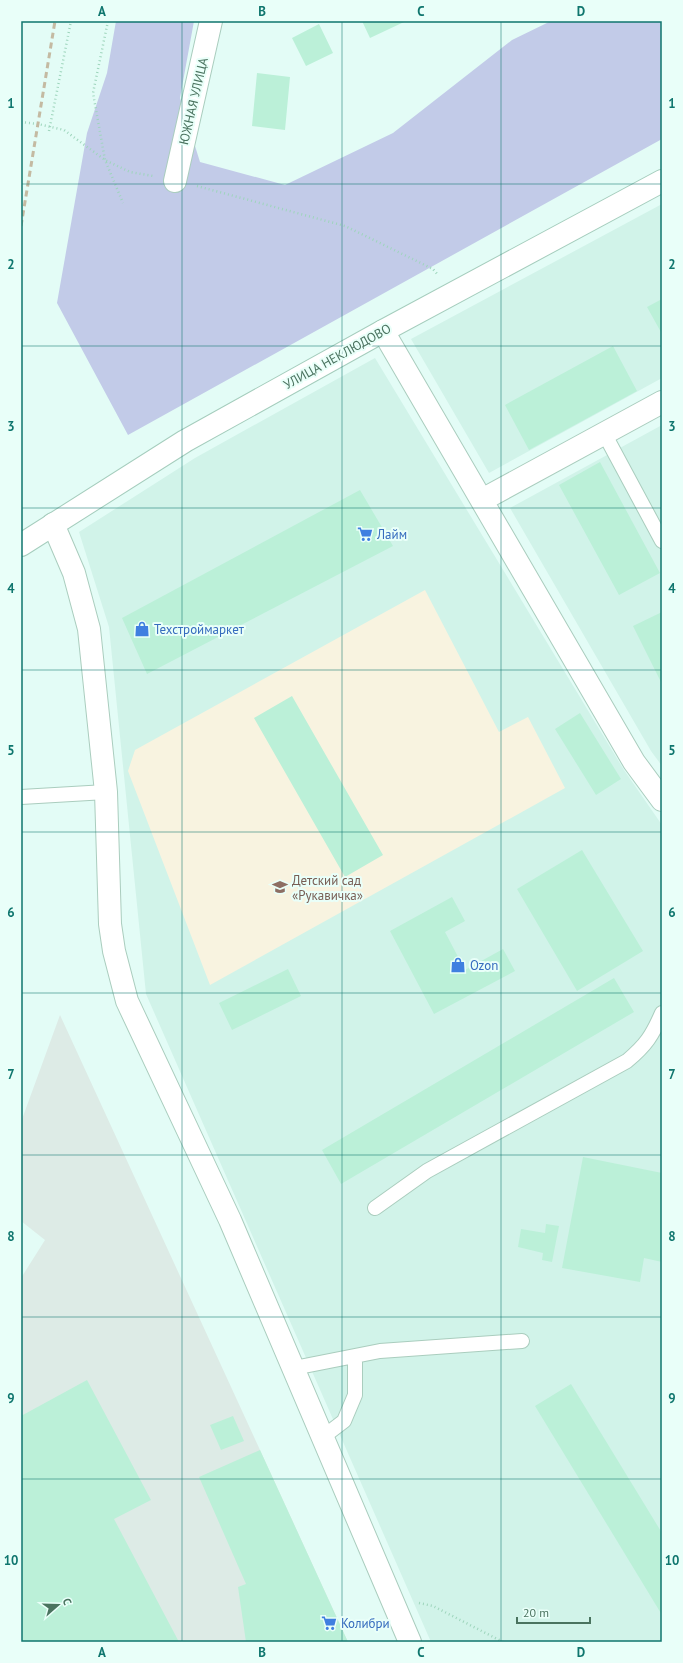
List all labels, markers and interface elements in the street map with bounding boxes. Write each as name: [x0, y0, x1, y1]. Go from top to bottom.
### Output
text: A: [98, 3, 106, 20]
text: B: [258, 3, 266, 20]
text: C: [417, 3, 425, 20]
text: D: [577, 3, 585, 20]
street label: ЮЖНАЯ УЛИЦА: [175, 55, 212, 146]
text: 1: [7, 95, 15, 112]
text: 1: [668, 95, 676, 112]
text: 2: [7, 256, 15, 273]
text: 2: [668, 256, 676, 273]
street label: УЛИЦА НЕКЛЮДОВО: [281, 320, 394, 393]
text: 3: [7, 418, 15, 435]
text: 3: [668, 418, 676, 435]
supermarket icon: Лайм: [356, 525, 374, 543]
place label: Лайм: [376, 526, 407, 543]
text: 4: [7, 580, 15, 597]
text: 4: [668, 580, 676, 597]
shop icon: Техстроймаркет: [133, 620, 151, 638]
place label: Техстроймаркет: [154, 621, 245, 638]
text: 5: [7, 742, 15, 759]
text: 5: [668, 742, 676, 759]
place label: Детский сад «Рукавичка»: [292, 872, 363, 904]
school or university icon: Детский сад «Рукавичка»: [271, 878, 289, 896]
text: 6: [7, 904, 15, 921]
text: 6: [668, 904, 676, 921]
shop icon: Ozon: [449, 956, 467, 974]
place label: Ozon: [470, 957, 498, 974]
text: 7: [7, 1066, 15, 1083]
text: 7: [668, 1066, 676, 1083]
text: 8: [7, 1228, 15, 1245]
text: 8: [668, 1228, 676, 1245]
text: 9: [7, 1390, 15, 1407]
text: 9: [668, 1390, 676, 1407]
text: 10: [4, 1552, 18, 1569]
text: 10: [665, 1552, 679, 1569]
north arrow: [38, 1585, 78, 1625]
text: С: [60, 1596, 75, 1607]
scale bar: [517, 1599, 590, 1625]
text: 20 m: [523, 1605, 549, 1620]
supermarket icon: Колибри: [320, 1614, 338, 1632]
place label: Колибри: [341, 1615, 390, 1632]
text: A: [98, 1644, 106, 1661]
text: B: [258, 1644, 266, 1661]
text: C: [417, 1644, 425, 1661]
text: D: [577, 1644, 585, 1661]

